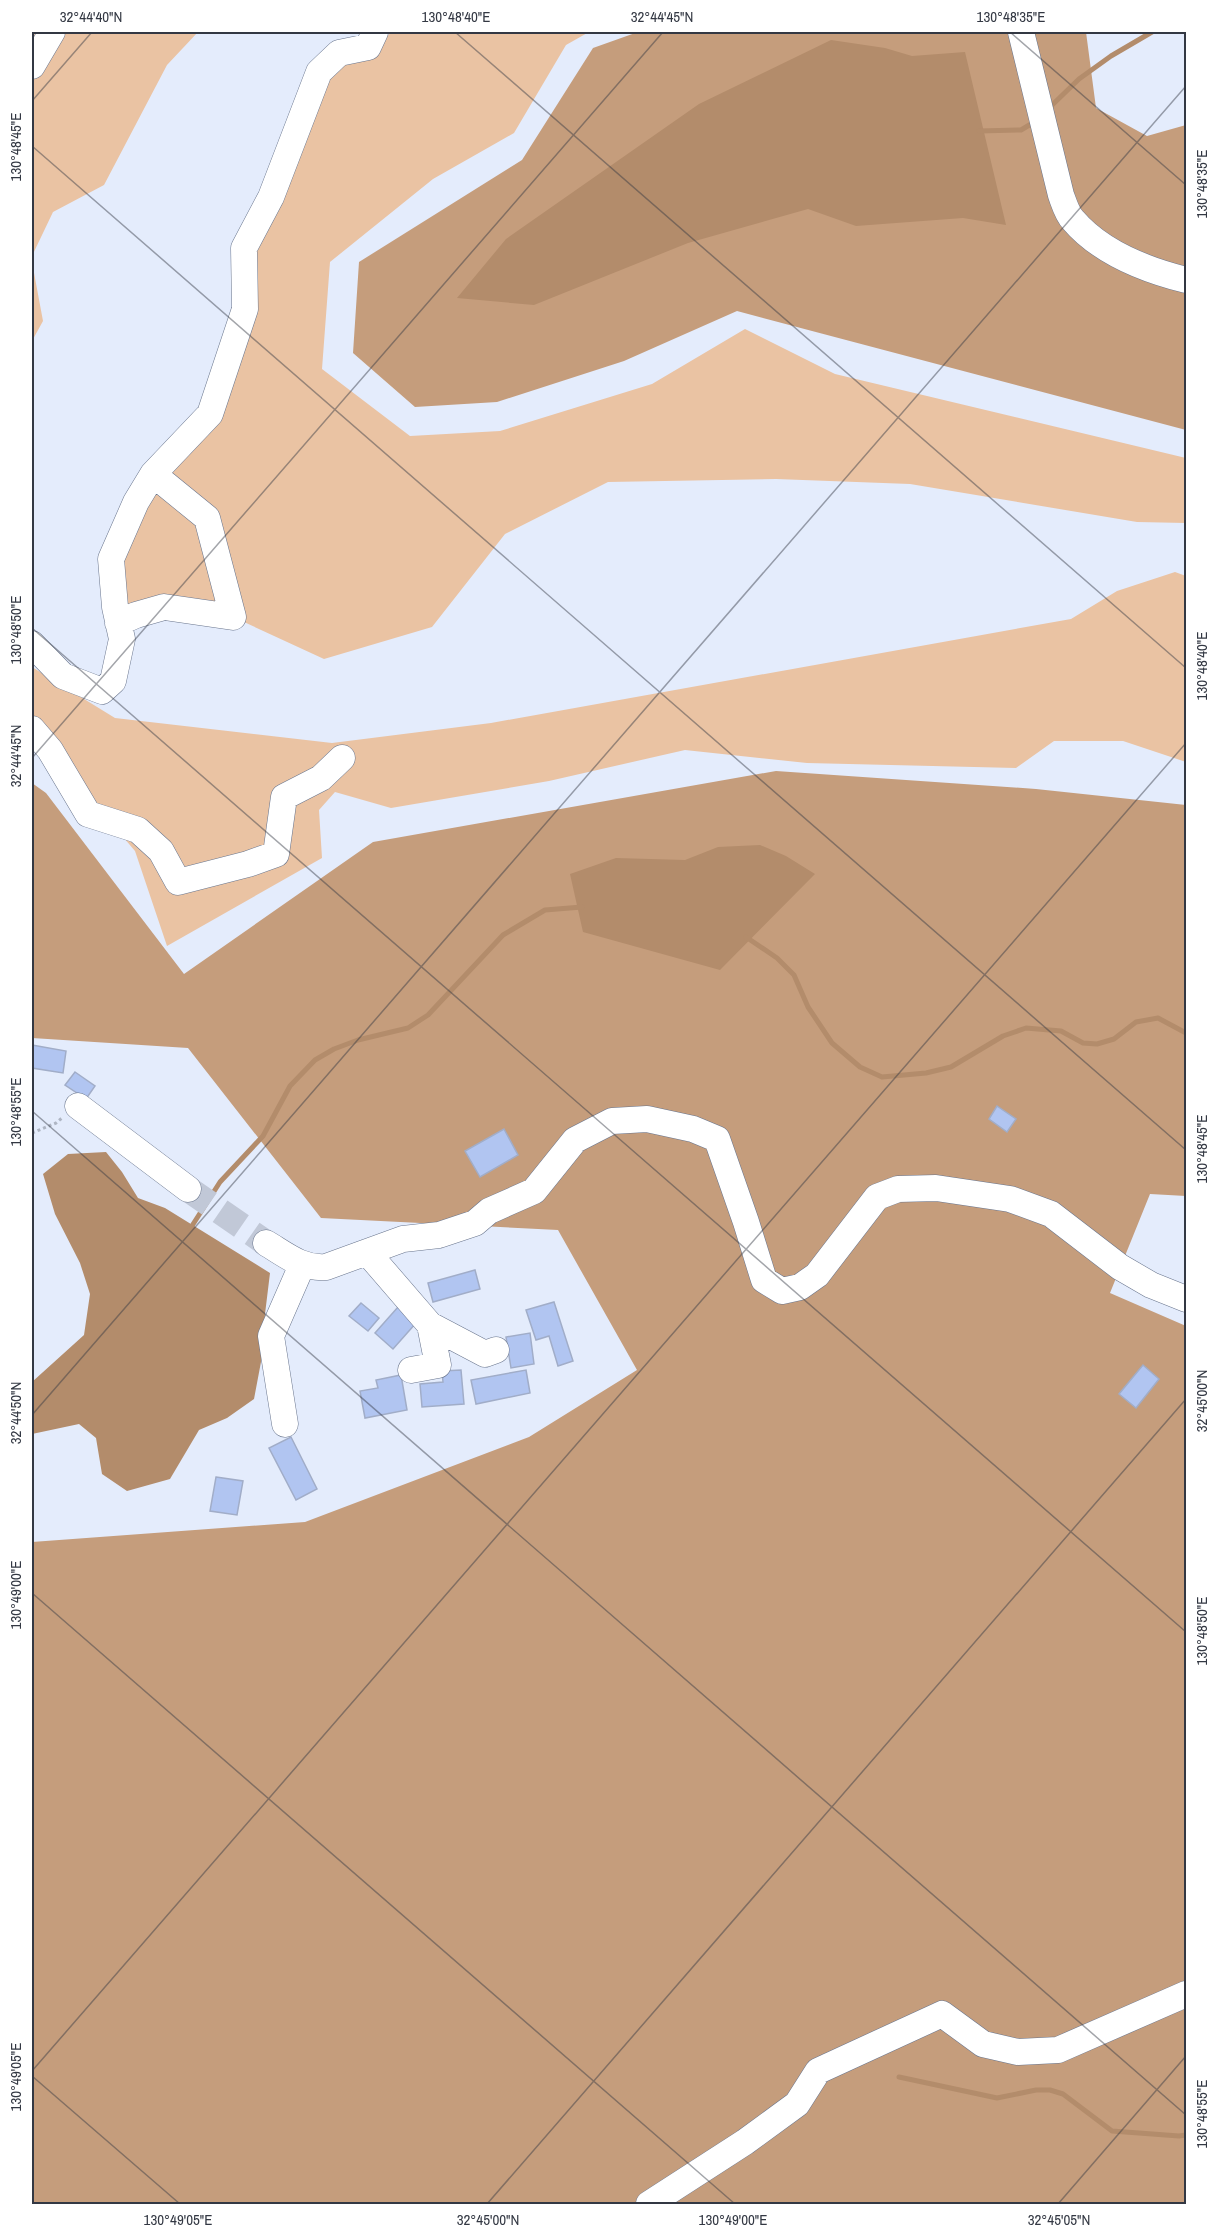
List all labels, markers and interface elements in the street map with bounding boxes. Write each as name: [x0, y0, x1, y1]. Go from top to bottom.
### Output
text: 32°44'40"N: [60, 6, 122, 27]
text: 130°48'40"E: [422, 6, 490, 27]
text: 32°44'45"N: [631, 6, 693, 27]
text: 130°48'35"E: [977, 6, 1045, 27]
text: 130°48'45"E: [5, 113, 26, 181]
text: 130°48'35"E: [1191, 150, 1212, 218]
text: 130°48'50"E: [5, 596, 26, 664]
text: 130°48'40"E: [1191, 632, 1212, 700]
text: 32°44'45"N: [5, 725, 26, 787]
text: 130°48'55"E: [5, 1078, 26, 1146]
text: 130°48'45"E: [1191, 1115, 1212, 1183]
text: 32°45'00"N: [1191, 1370, 1212, 1432]
text: 32°44'50"N: [5, 1382, 26, 1444]
text: 130°49'00"E: [5, 1561, 26, 1629]
text: 130°48'50"E: [1191, 1597, 1212, 1665]
text: 130°49'05"E: [5, 2043, 26, 2111]
text: 130°48'55"E: [1191, 2080, 1212, 2148]
text: 130°49'05"E: [144, 2209, 212, 2230]
text: 32°45'00"N: [457, 2209, 519, 2230]
text: 130°49'00"E: [699, 2209, 767, 2230]
text: 32°45'05"N: [1028, 2209, 1090, 2230]

